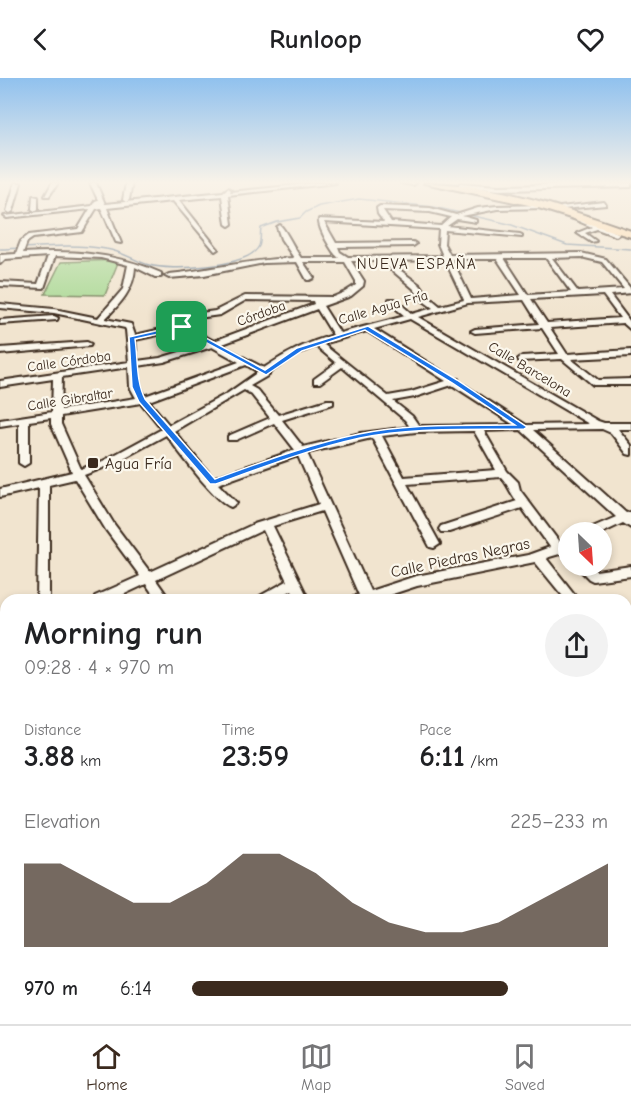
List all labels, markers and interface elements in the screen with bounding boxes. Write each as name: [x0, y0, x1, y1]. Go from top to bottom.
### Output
icon: back: [24, 23, 57, 56]
icon: heart: [574, 23, 607, 56]
text: Runloop: [269, 24, 362, 55]
district label: NUEVA ESPAÑA: [357, 255, 477, 273]
street label: Calle Agua Fría: [336, 287, 430, 328]
street label: Córdoba: [234, 297, 288, 330]
pin: [156, 301, 207, 352]
icon: arrive: [165, 310, 198, 343]
street label: Calle Barcelona: [485, 338, 574, 401]
street label: Calle Córdoba: [26, 347, 112, 376]
street label: Calle Gibraltar: [26, 384, 114, 415]
place label: Agua Fría: [105, 455, 172, 473]
marker: Agua Fría: [86, 456, 100, 470]
north arrow: [558, 522, 612, 576]
map controls: [558, 522, 612, 576]
street label: Calle Piedras Negras: [389, 534, 532, 582]
text: Morning run: [24, 614, 203, 652]
button: share: [545, 614, 608, 677]
text: 09:28 · 4 × 970 m: [24, 656, 174, 679]
text: Distance: [24, 721, 81, 739]
text: Time: [222, 721, 255, 739]
text: Pace: [419, 721, 452, 739]
text: 3.88: [24, 739, 75, 774]
text: 23:59: [222, 739, 289, 774]
text: 6:11: [419, 739, 465, 774]
text: km: [75, 752, 101, 770]
text: /km: [465, 752, 498, 770]
text: Elevation: [24, 810, 101, 833]
text: 225–233 m: [510, 810, 608, 833]
text: 970 m: [24, 977, 78, 1000]
text: 6:14: [120, 977, 152, 1000]
tab: Home: [86, 1040, 127, 1094]
tab: Map: [300, 1040, 333, 1094]
tab: Saved: [505, 1040, 545, 1094]

